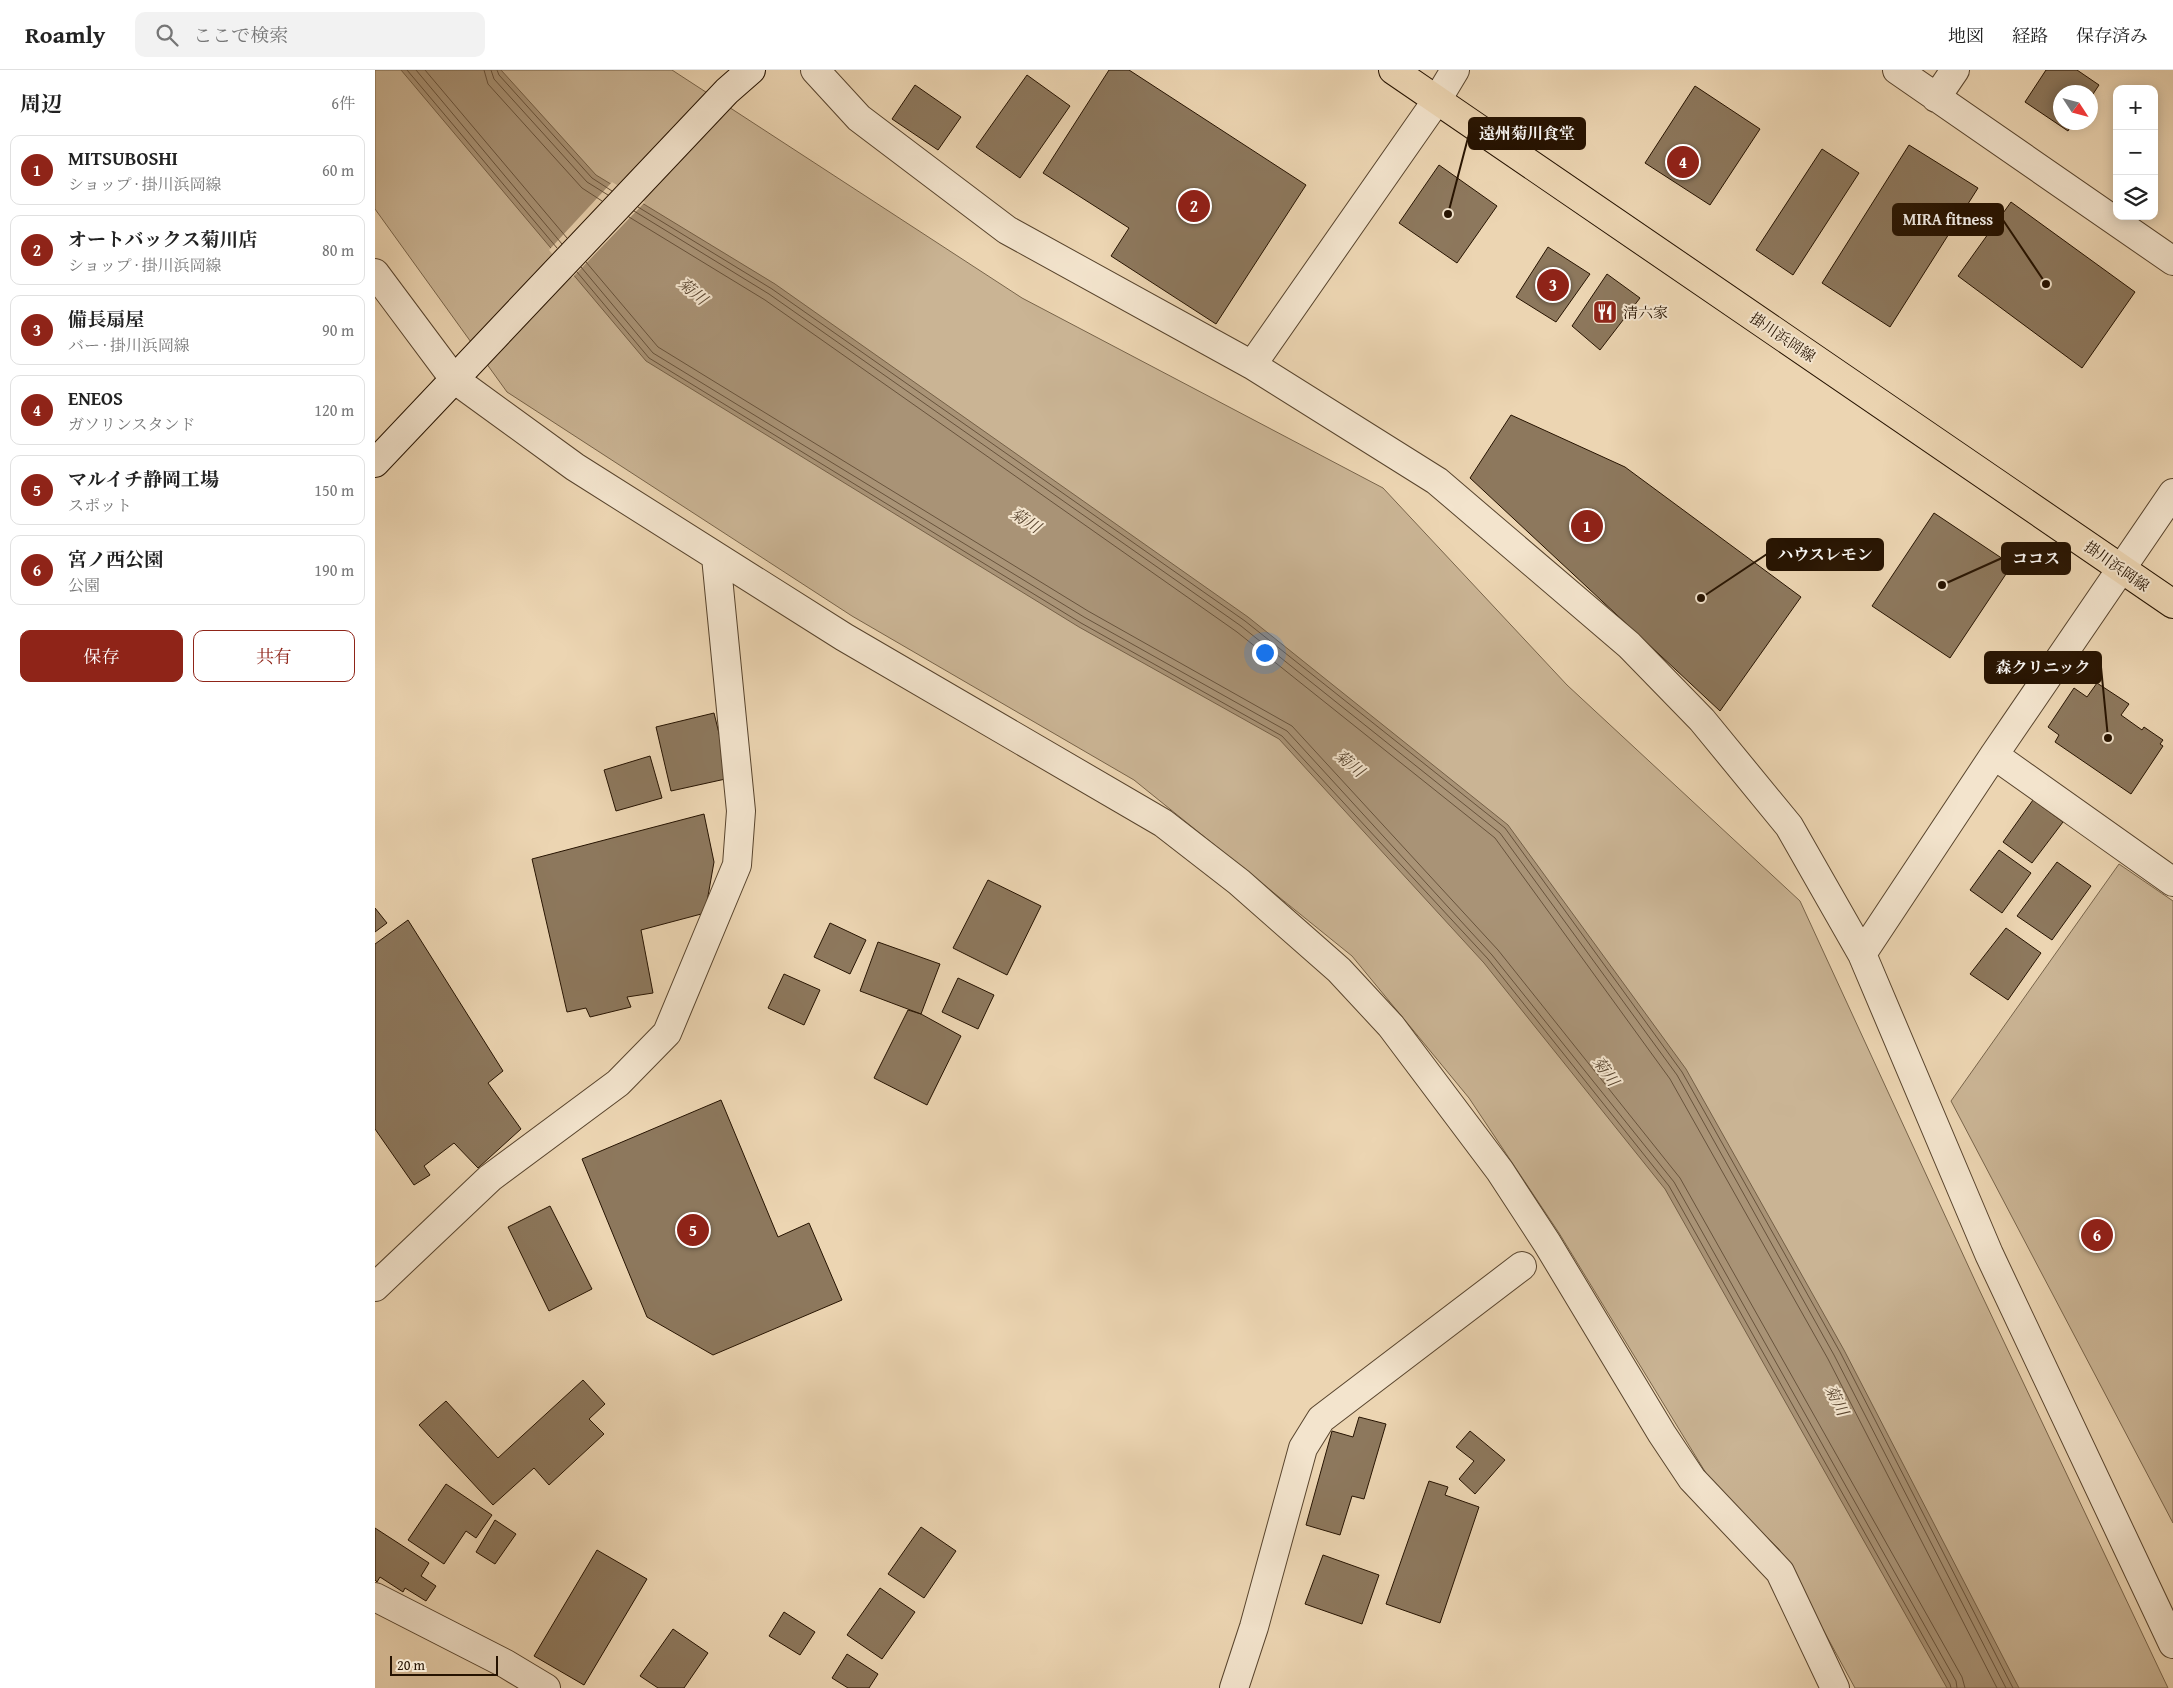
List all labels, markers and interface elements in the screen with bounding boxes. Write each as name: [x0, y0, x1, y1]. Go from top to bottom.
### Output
search box: [135, 12, 485, 57]
text: Roamly: [25, 17, 105, 52]
icon: search: [153, 21, 181, 49]
text: ここで検索: [193, 21, 288, 49]
text: 地図: [1948, 22, 1984, 49]
text: 経路: [2012, 22, 2048, 49]
text: 保存済み: [2076, 22, 2148, 49]
north arrow: [2053, 85, 2098, 130]
map controls: [2113, 85, 2158, 220]
button: +: [2113, 85, 2158, 130]
text: 周辺: [20, 88, 62, 119]
text: 6件: [331, 91, 355, 115]
callout: 遠州菊川食堂: [1469, 118, 1585, 149]
text: 遠州菊川食堂: [1479, 121, 1575, 145]
button: −: [2113, 130, 2158, 175]
pin: 4: [1667, 143, 1699, 181]
text: MITSUBOSHI: [68, 144, 178, 172]
text: 1: [33, 158, 41, 182]
text: 60 m: [322, 158, 354, 182]
text: ショップ · 掛川浜岡線: [68, 172, 221, 196]
button: layers: [2113, 175, 2158, 220]
pin: 2: [1178, 187, 1210, 225]
callout: MIRA fitness: [1893, 204, 2003, 235]
text: MIRA fitness: [1903, 207, 1993, 231]
text: オートバックス菊川店: [68, 225, 257, 253]
text: 2: [33, 238, 41, 262]
text: 80 m: [322, 238, 354, 262]
text: ショップ · 掛川浜岡線: [68, 253, 221, 277]
pin: 3: [1537, 266, 1569, 304]
water label: 菊川: [673, 272, 714, 312]
restaurant icon: 清六家: [1592, 299, 1618, 325]
place label: 清六家: [1623, 302, 1668, 323]
text: 備長扇屋: [68, 305, 144, 333]
street label: 掛川浜岡線: [1746, 307, 1820, 367]
text: 3: [33, 318, 41, 342]
text: 90 m: [322, 318, 354, 342]
text: バー · 掛川浜岡線: [68, 333, 190, 357]
text: ENEOS: [68, 384, 123, 412]
text: 4: [33, 398, 41, 422]
text: 120 m: [314, 398, 354, 422]
text: ガソリンスタンド: [68, 412, 196, 436]
text: マルイチ静岡工場: [68, 465, 219, 493]
text: 5: [33, 478, 41, 502]
text: 150 m: [314, 478, 354, 502]
text: スポット: [68, 493, 132, 517]
water label: 菊川: [1006, 501, 1048, 540]
pin: 1: [1571, 507, 1603, 545]
street label: 掛川浜岡線: [2080, 536, 2154, 596]
callout: ハウスレモン: [1767, 539, 1883, 570]
text: ハウスレモン: [1777, 542, 1873, 566]
callout: ココス: [2002, 543, 2070, 574]
text: 宮ノ西公園: [68, 545, 163, 573]
text: ココス: [2012, 546, 2060, 570]
text: 6: [33, 558, 41, 582]
text: 190 m: [314, 558, 354, 582]
text: 公園: [68, 573, 100, 597]
button: 保存: [20, 630, 183, 682]
button: 共有: [193, 630, 355, 682]
your location: [1252, 640, 1278, 666]
callout: 森クリニック: [1985, 652, 2101, 683]
text: 森クリニック: [1995, 655, 2091, 679]
water label: 菊川: [1330, 744, 1372, 784]
water label: 菊川: [1587, 1051, 1626, 1093]
pin: 5: [677, 1211, 709, 1249]
pin: 6: [2081, 1216, 2113, 1254]
water label: 菊川: [1819, 1380, 1856, 1421]
scale bar: [390, 1653, 497, 1676]
text: 20 m: [397, 1655, 425, 1675]

